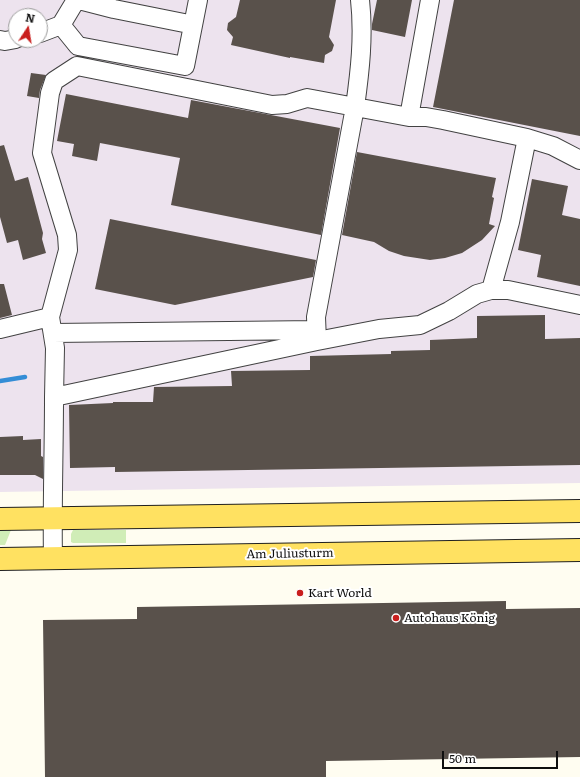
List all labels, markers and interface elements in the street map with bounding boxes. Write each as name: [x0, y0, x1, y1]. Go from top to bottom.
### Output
north arrow: [8, 8, 48, 48]
text: N: [24, 8, 36, 26]
street label: Am Juliusturm: [246, 546, 334, 562]
place label: Kart World: [308, 586, 372, 600]
marker: Kart World: [295, 588, 305, 598]
place label: Autohaus König: [404, 611, 495, 625]
marker: Autohaus König: [391, 613, 401, 623]
scale bar: [444, 743, 560, 769]
text: 50 m: [449, 749, 476, 767]

